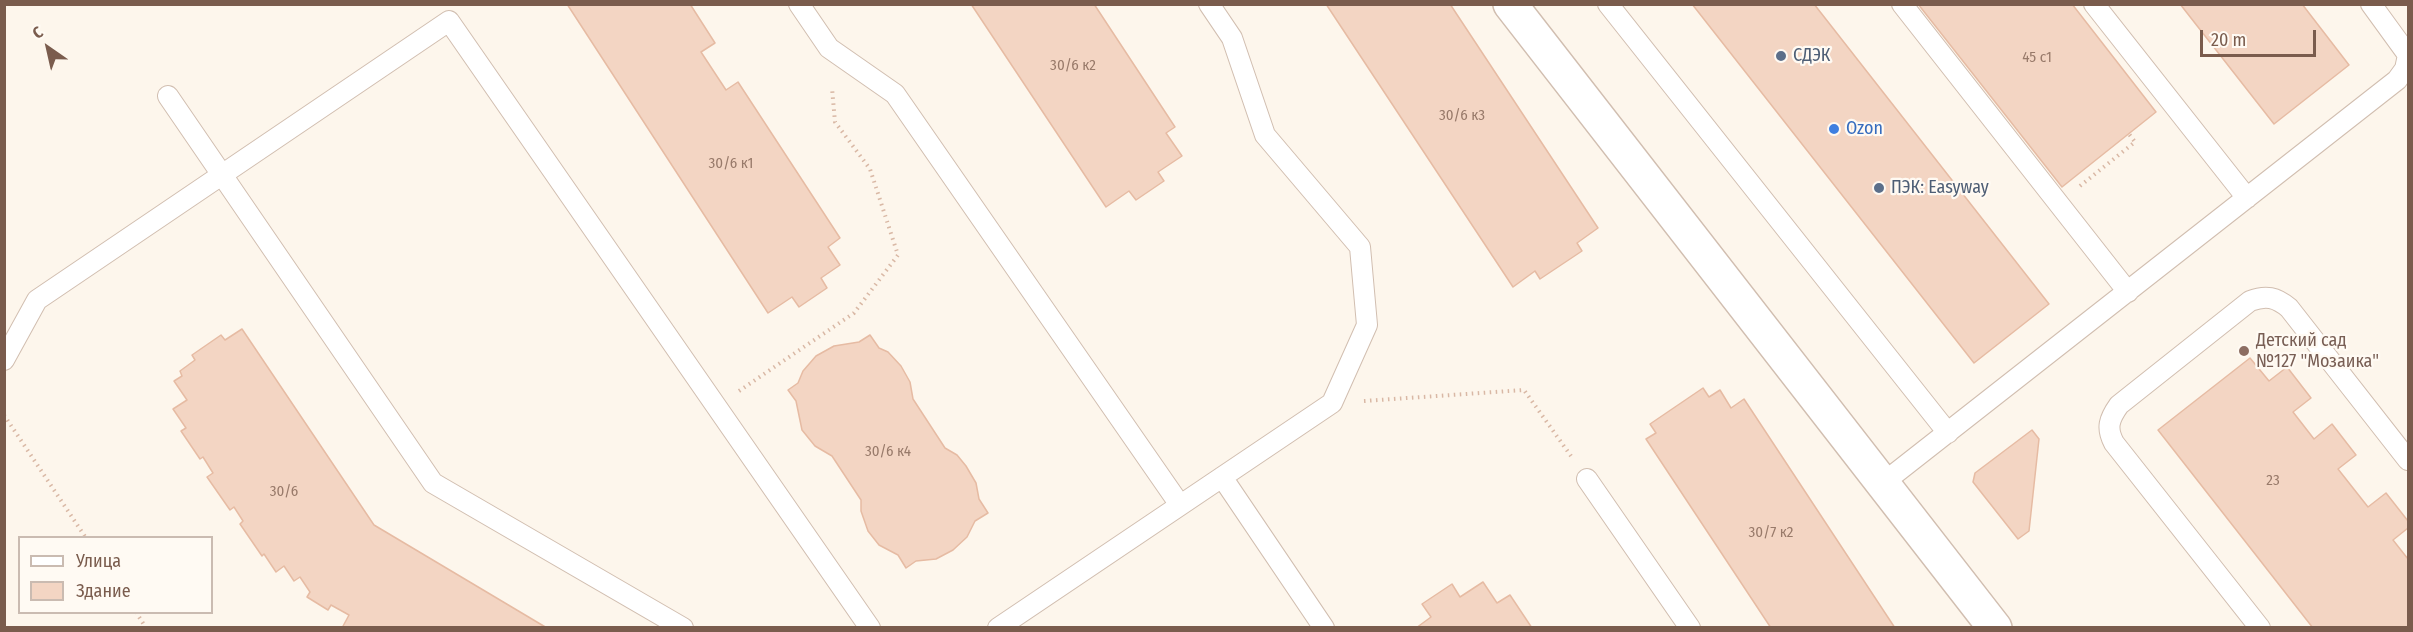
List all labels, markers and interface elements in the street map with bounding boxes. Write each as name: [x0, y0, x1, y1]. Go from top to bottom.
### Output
north arrow: [18, 18, 78, 78]
scale bar: [2203, 18, 2318, 56]
text: С: [29, 22, 46, 43]
text: 20 m: [2211, 29, 2246, 51]
place label: СДЭК: [1793, 45, 1830, 67]
marker: СДЭК: [1774, 49, 1788, 63]
house number: 45 с1: [2022, 49, 2052, 67]
house number: 30/6 к2: [1050, 57, 1096, 75]
house number: 30/6 к3: [1439, 107, 1485, 125]
place label: Ozon: [1846, 118, 1883, 140]
marker: Ozon: [1827, 122, 1841, 136]
house number: 30/6 к1: [709, 155, 753, 173]
place label: ПЭК: Easyway: [1891, 177, 1989, 199]
marker: ПЭК: Easyway: [1872, 181, 1886, 195]
place label: Детский сад №127 "Мозаика": [2256, 330, 2379, 372]
marker: Детский сад №127 "Мозаика": [2237, 344, 2251, 358]
house number: 30/6 к4: [865, 443, 911, 461]
house number: 23: [2266, 472, 2280, 490]
house number: 30/6: [270, 483, 298, 501]
house number: 30/7 к2: [1749, 524, 1793, 542]
legend: [18, 536, 213, 614]
text: Улица: [76, 550, 121, 572]
text: Здание: [76, 580, 131, 602]

